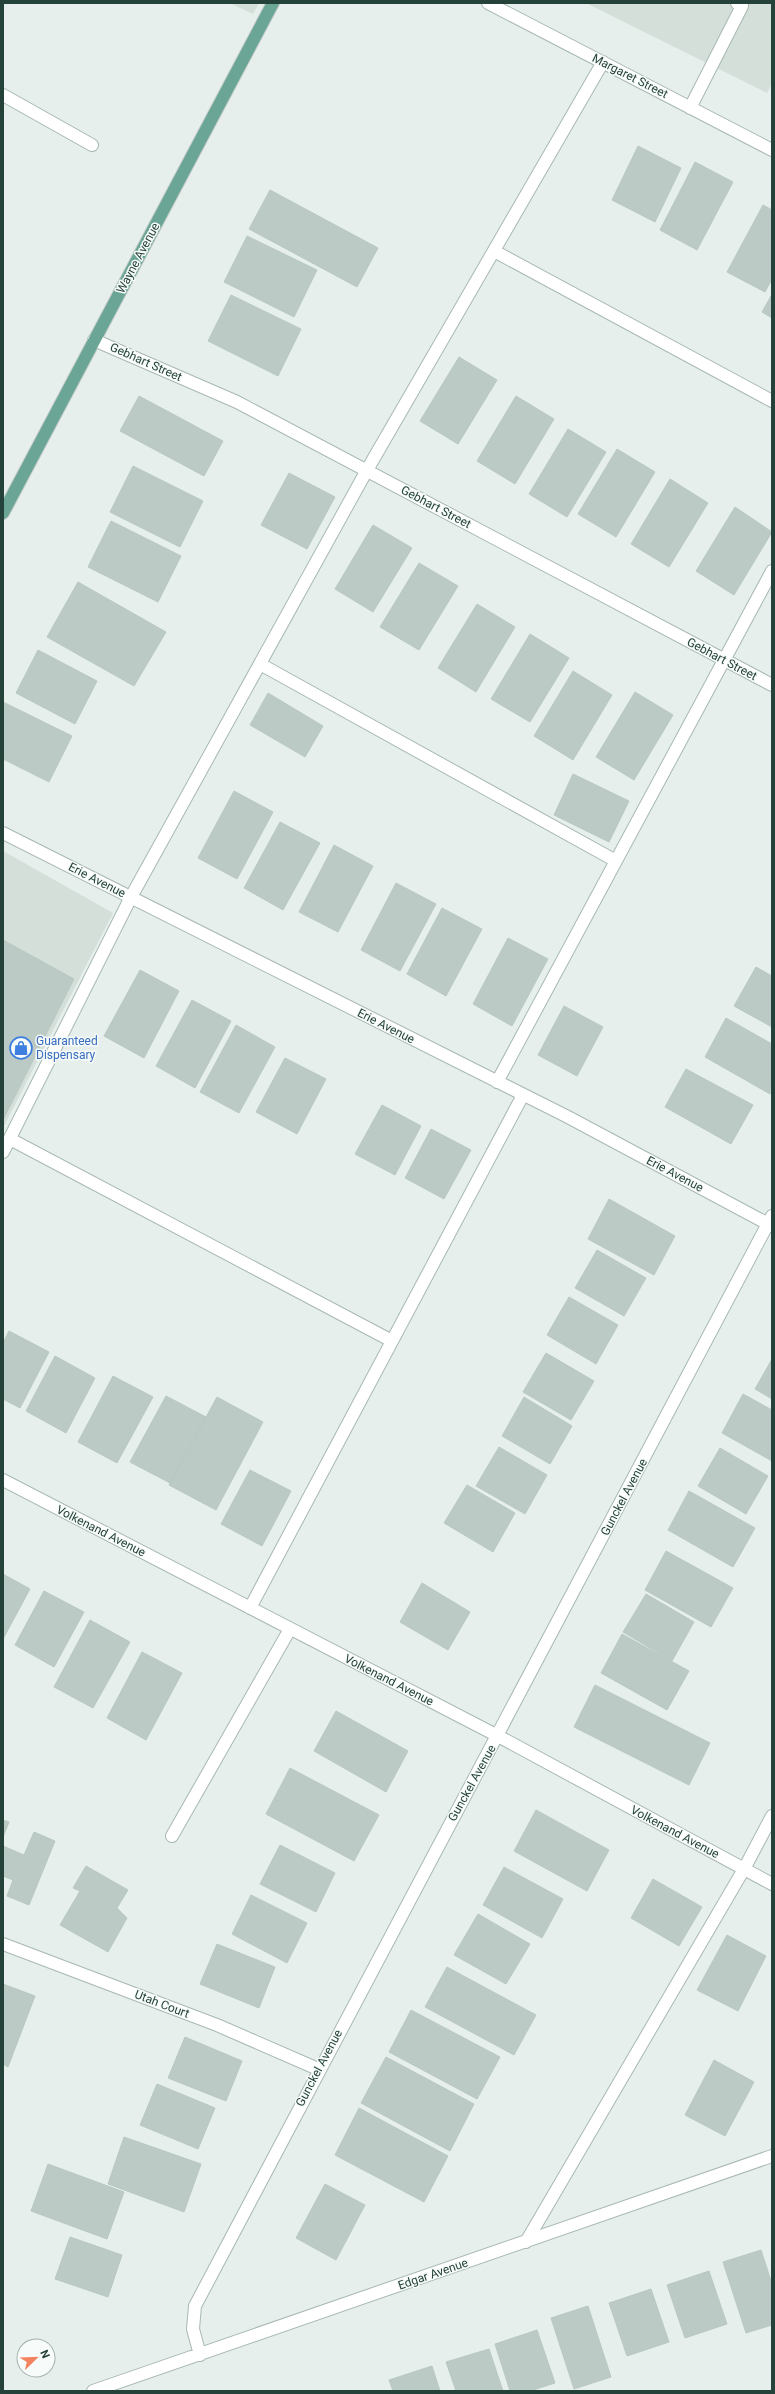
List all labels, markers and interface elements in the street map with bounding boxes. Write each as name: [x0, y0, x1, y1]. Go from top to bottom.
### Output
street label: Margaret Street: [590, 51, 670, 101]
street label: Wayne Avenue: [114, 220, 162, 296]
street label: Gebhart Street: [108, 340, 184, 384]
street label: Gebhart Street: [399, 483, 473, 531]
street label: Gebhart Street: [685, 635, 759, 683]
street label: Erie Avenue: [66, 860, 128, 900]
street label: Erie Avenue: [355, 1006, 417, 1046]
place label: Guaranteed Dispensary: [36, 1034, 98, 1062]
shop icon: Guaranteed Dispensary: [8, 1035, 34, 1061]
street label: Erie Avenue: [644, 1153, 706, 1195]
street label: Gunckel Avenue: [598, 1456, 650, 1538]
street label: Volkenand Avenue: [54, 1502, 148, 1560]
street label: Volkenand Avenue: [342, 1651, 436, 1709]
street label: Gunckel Avenue: [445, 1742, 499, 1824]
street label: Volkenand Avenue: [628, 1803, 722, 1861]
street label: Utah Court: [133, 1987, 191, 2021]
street label: Gunckel Avenue: [293, 2027, 345, 2109]
street label: Edgar Avenue: [396, 2255, 470, 2293]
north arrow: [16, 2338, 56, 2378]
text: N: [37, 2348, 52, 2361]

